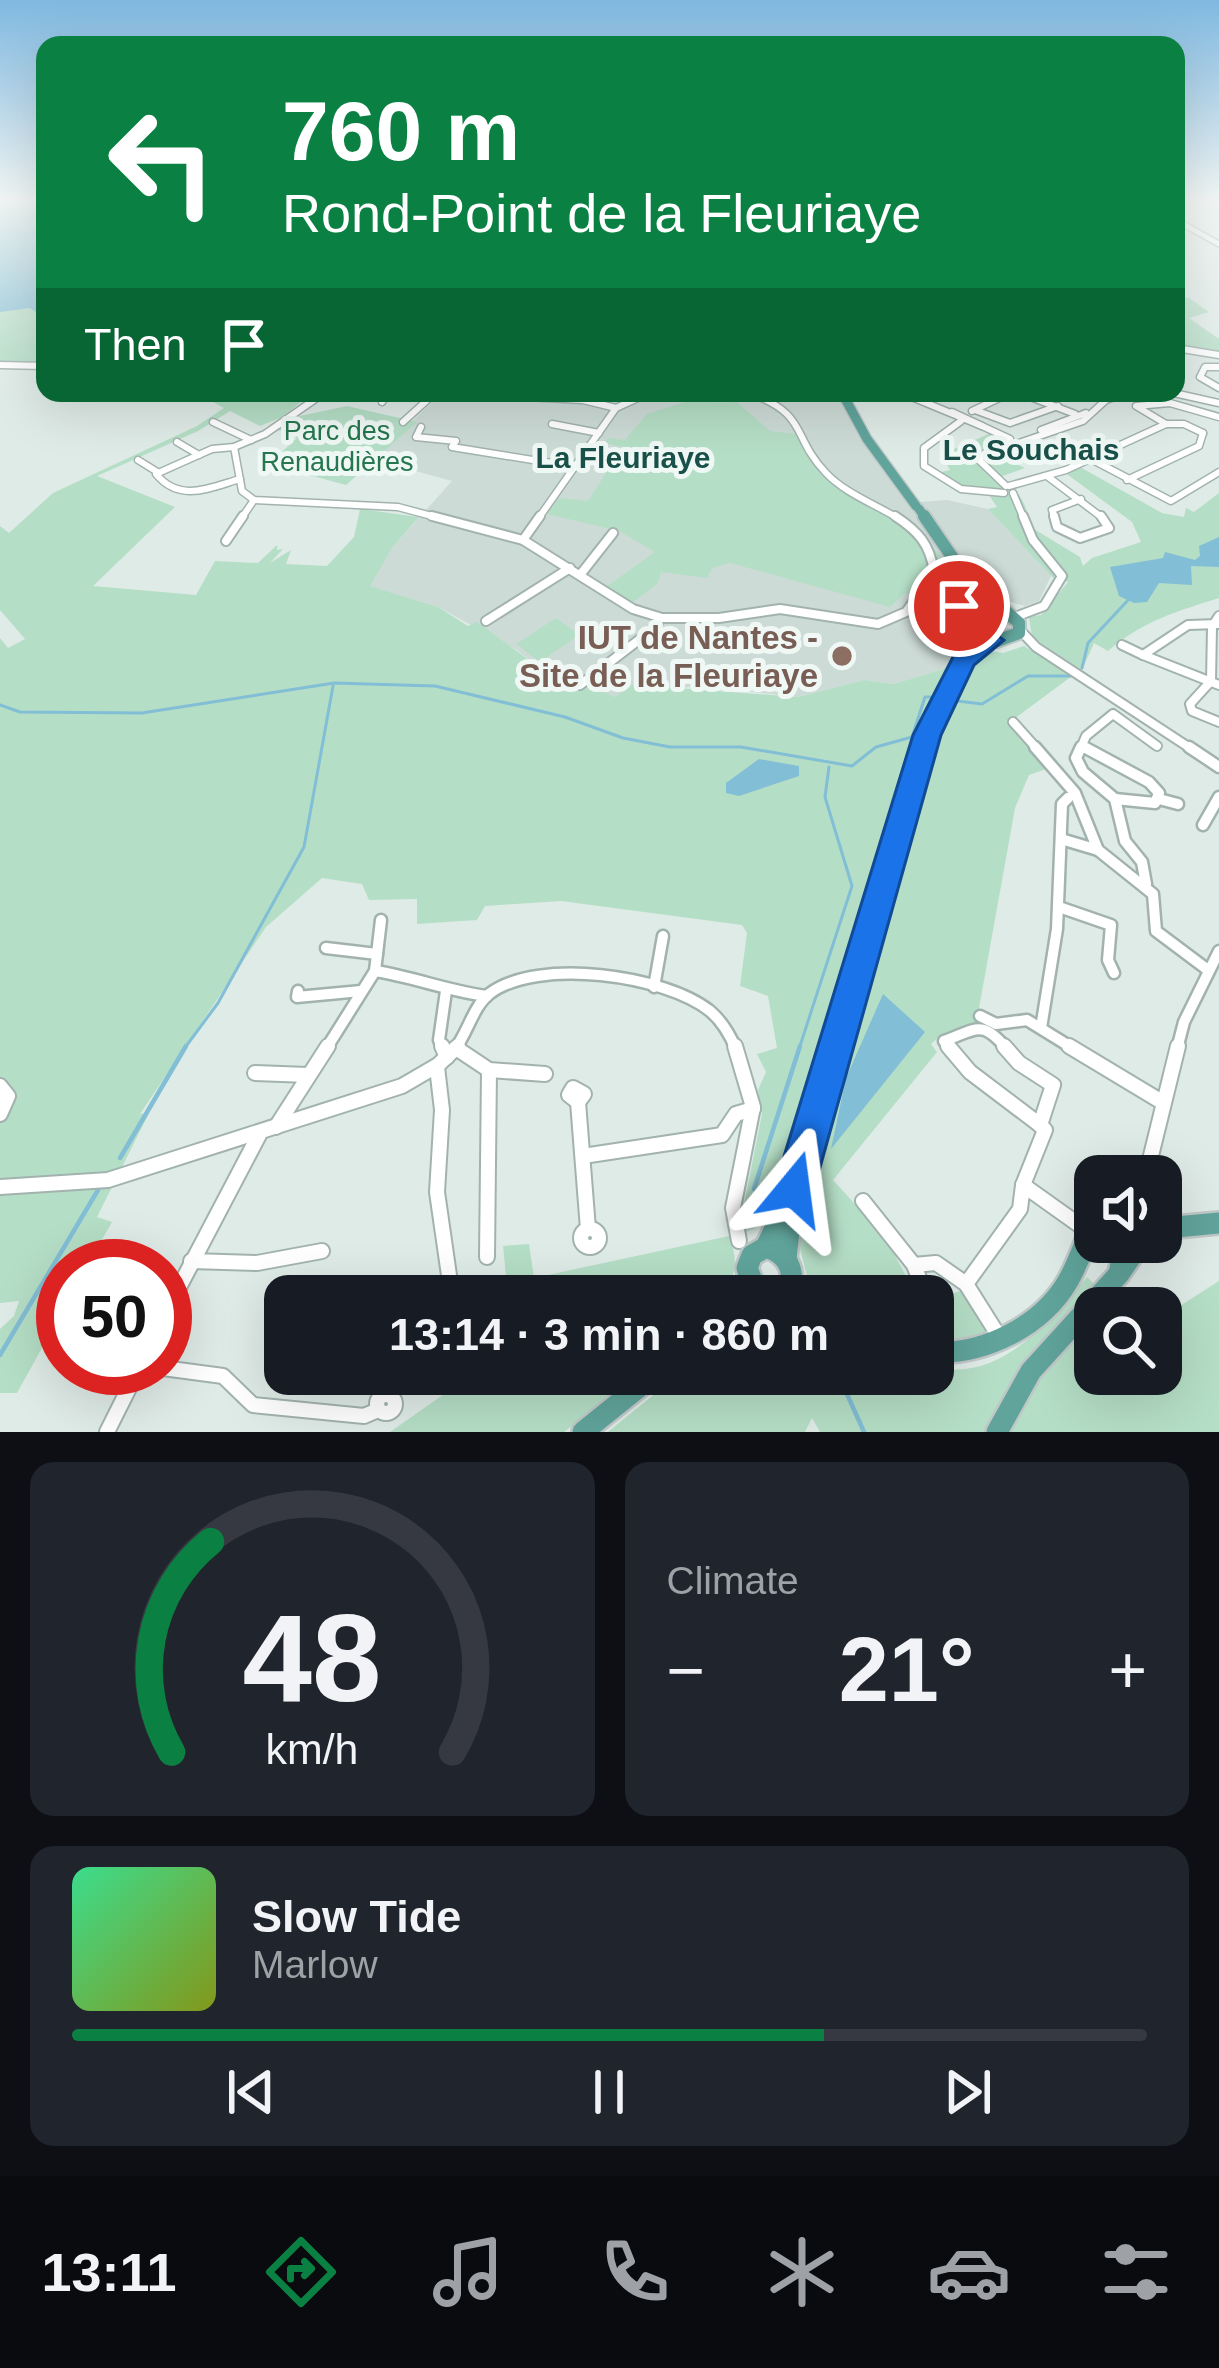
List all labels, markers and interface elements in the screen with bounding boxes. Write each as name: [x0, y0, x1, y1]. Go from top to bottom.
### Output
icon: left: [84, 84, 240, 240]
text: 760 m: [282, 84, 520, 178]
text: Rond-Point de la Fleuriaye: [282, 183, 921, 243]
icon: arrive: [211, 312, 277, 378]
text: Then: [84, 319, 187, 370]
park label: Parc des Renaudières: [260, 416, 414, 477]
district label: Le Souchais: [943, 433, 1119, 466]
district label: La Fleuriaye: [535, 441, 711, 474]
pin: [908, 555, 1010, 657]
icon: arrive: [926, 573, 992, 639]
place label: IUT de Nantes - Site de la Fleuriaye: [519, 619, 818, 694]
marker: IUT de Nantes - Site de la Fleuriaye: [829, 643, 855, 669]
position arrow: [731, 1126, 857, 1252]
map controls: [1074, 1155, 1182, 1395]
button: sound: [1074, 1155, 1182, 1263]
speed limit sign: 50: [36, 1239, 192, 1395]
button: search: [1074, 1287, 1182, 1395]
text: 13:14 · 3 min · 860 m: [389, 1309, 829, 1360]
text: Climate: [667, 1559, 799, 1602]
text: 48: [243, 1588, 382, 1727]
text: 21°: [839, 1620, 975, 1720]
text: −: [667, 1633, 705, 1707]
text: +: [1108, 1633, 1147, 1707]
text: km/h: [266, 1725, 359, 1773]
text: Slow Tide: [252, 1891, 461, 1942]
text: Marlow: [252, 1943, 378, 1986]
icon: previous: [218, 2059, 284, 2125]
icon: pause: [576, 2059, 642, 2125]
icon: next: [935, 2059, 1001, 2125]
icon: directions: [259, 2230, 343, 2314]
icon: music: [426, 2230, 510, 2314]
icon: phone: [593, 2230, 677, 2314]
icon: climate: [760, 2230, 844, 2314]
icon: car: [927, 2230, 1011, 2314]
icon: filters: [1094, 2230, 1178, 2314]
text: 13:11: [41, 2242, 177, 2302]

